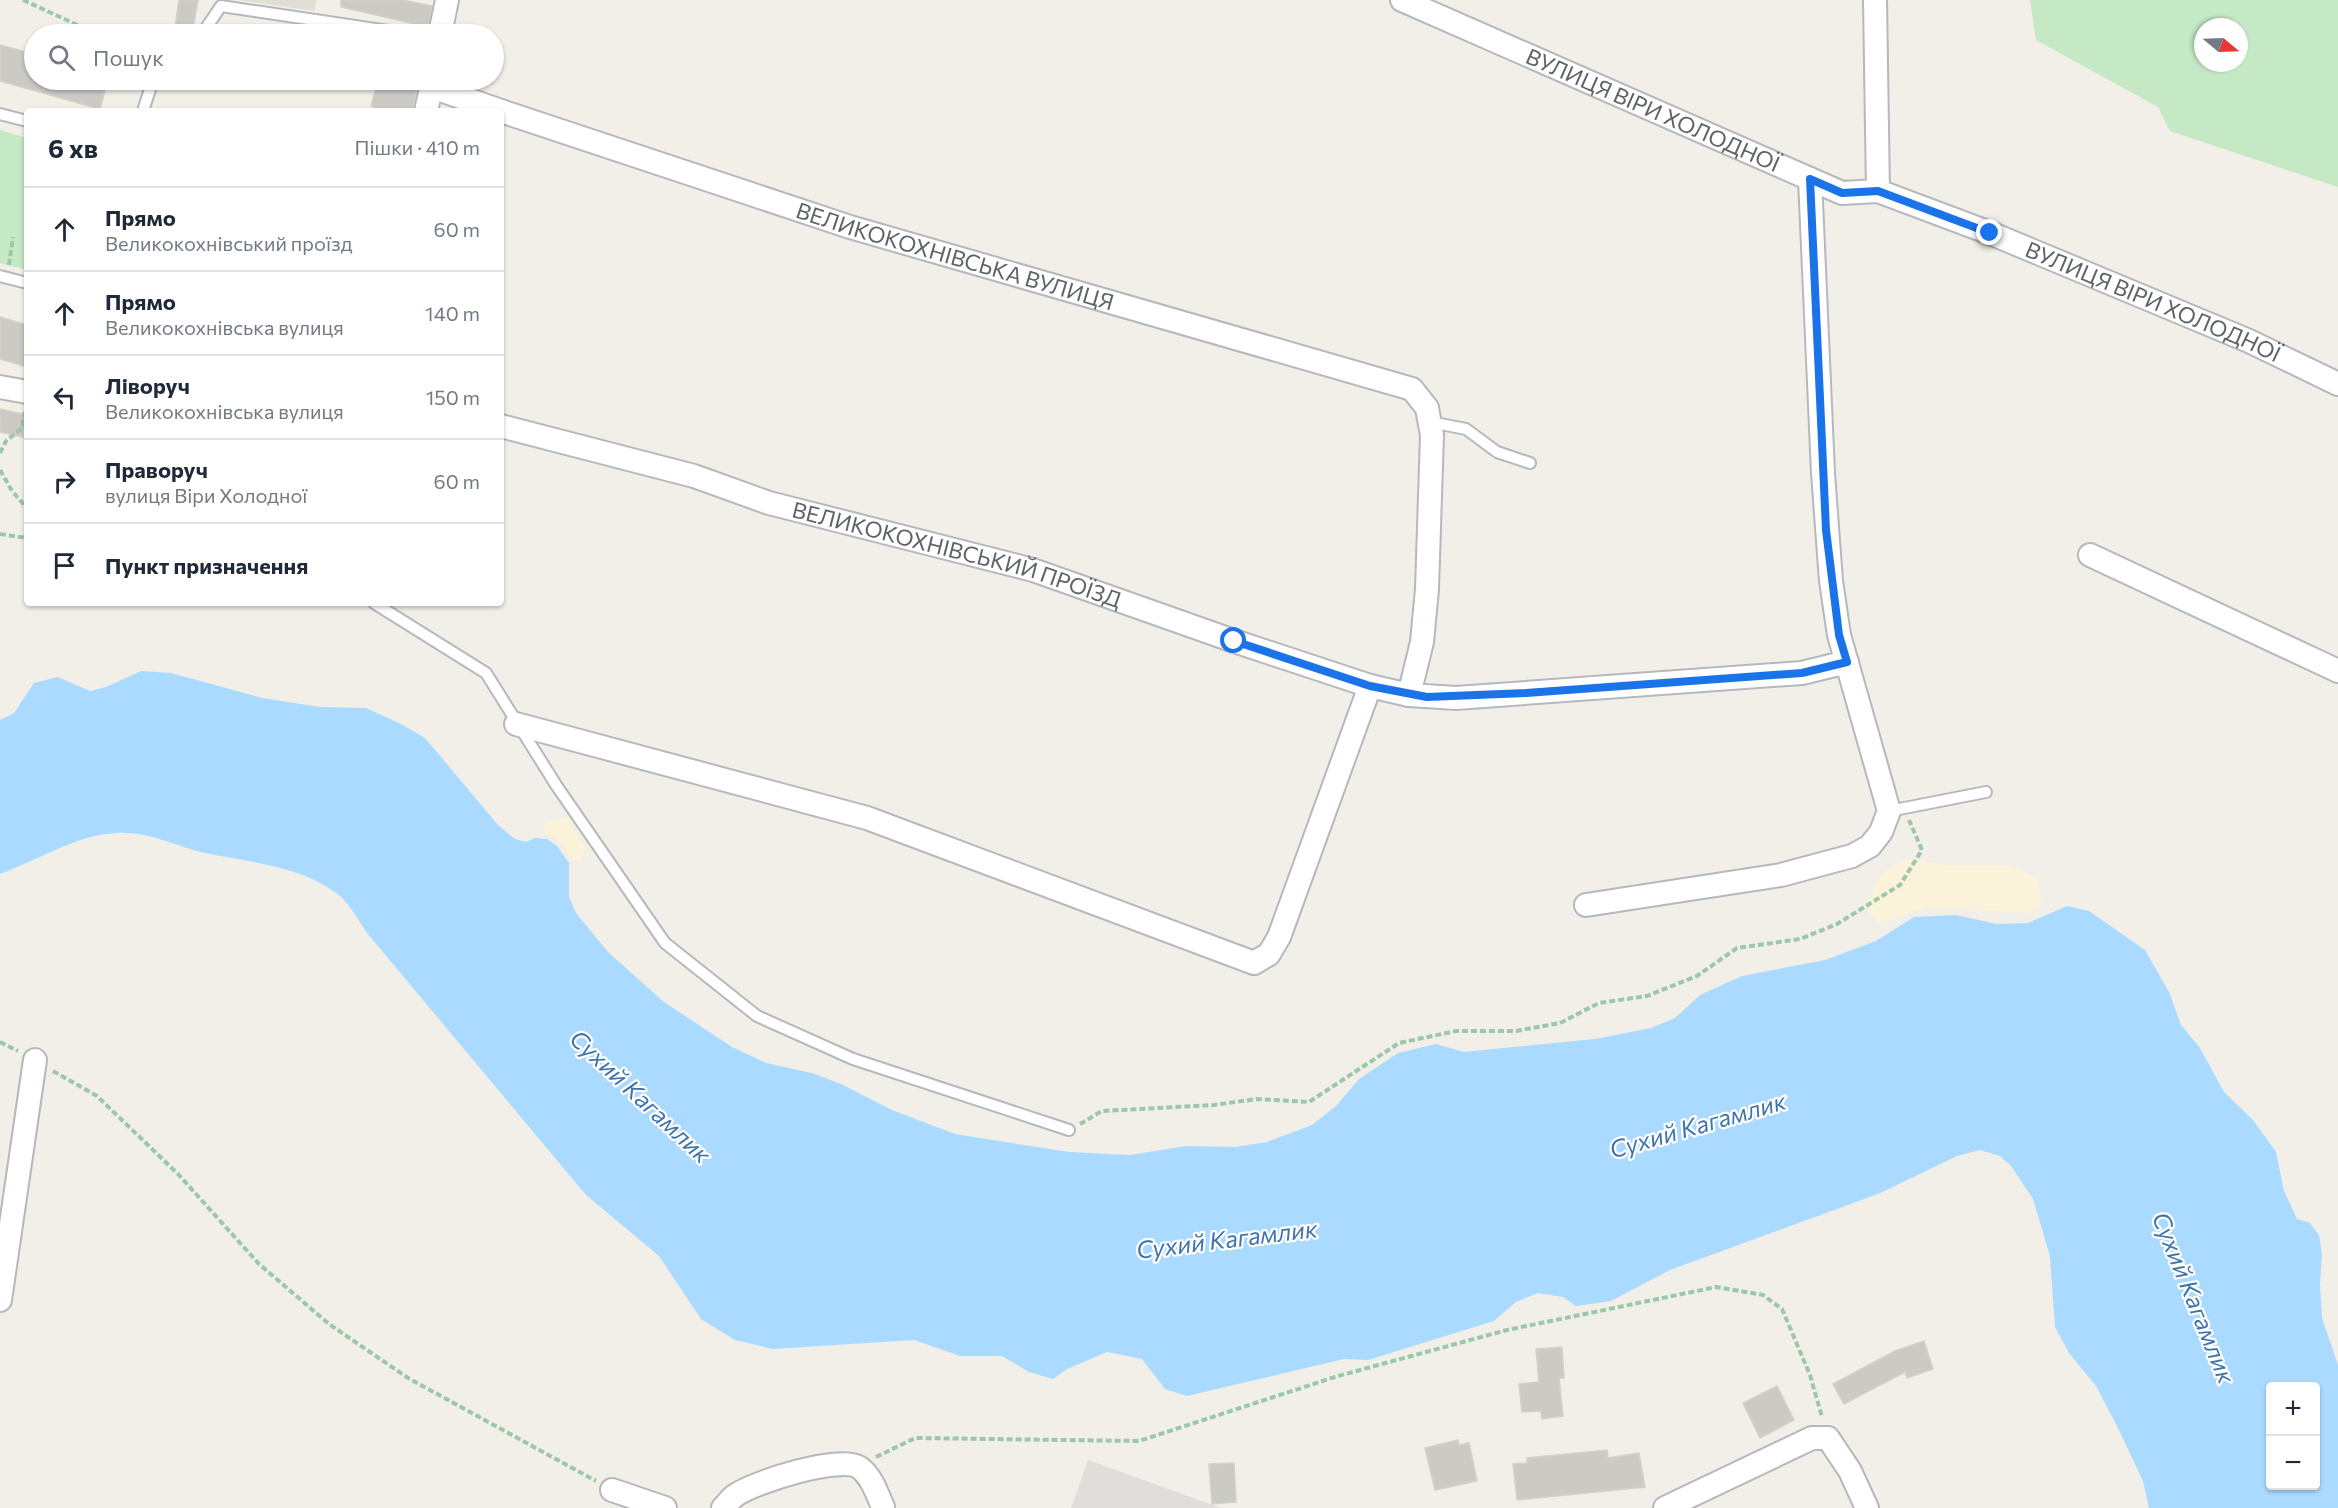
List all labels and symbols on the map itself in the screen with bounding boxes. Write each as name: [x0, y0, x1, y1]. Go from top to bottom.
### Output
north arrow: [2194, 18, 2248, 72]
street label: ВУЛИЦЯ ВІРИ ХОЛОДНОЇ: [1522, 42, 1785, 177]
street label: ВЕЛИКОКОХНІВСЬКА ВУЛИЦЯ: [793, 196, 1117, 315]
route end: [1976, 219, 2002, 245]
street label: ВУЛИЦЯ ВІРИ ХОЛОДНОЇ: [2022, 235, 2286, 368]
street label: ВЕЛИКОКОХНІВСЬКИЙ ПРОЇЗД: [790, 495, 1125, 613]
route start: [1220, 627, 1246, 653]
water label: Сухий Кагамлик: [564, 1023, 718, 1169]
water label: Сухий Кагамлик: [1606, 1085, 1790, 1164]
water label: Сухий Кагамлик: [2147, 1207, 2242, 1388]
water label: Сухий Кагамлик: [1135, 1213, 1320, 1264]

